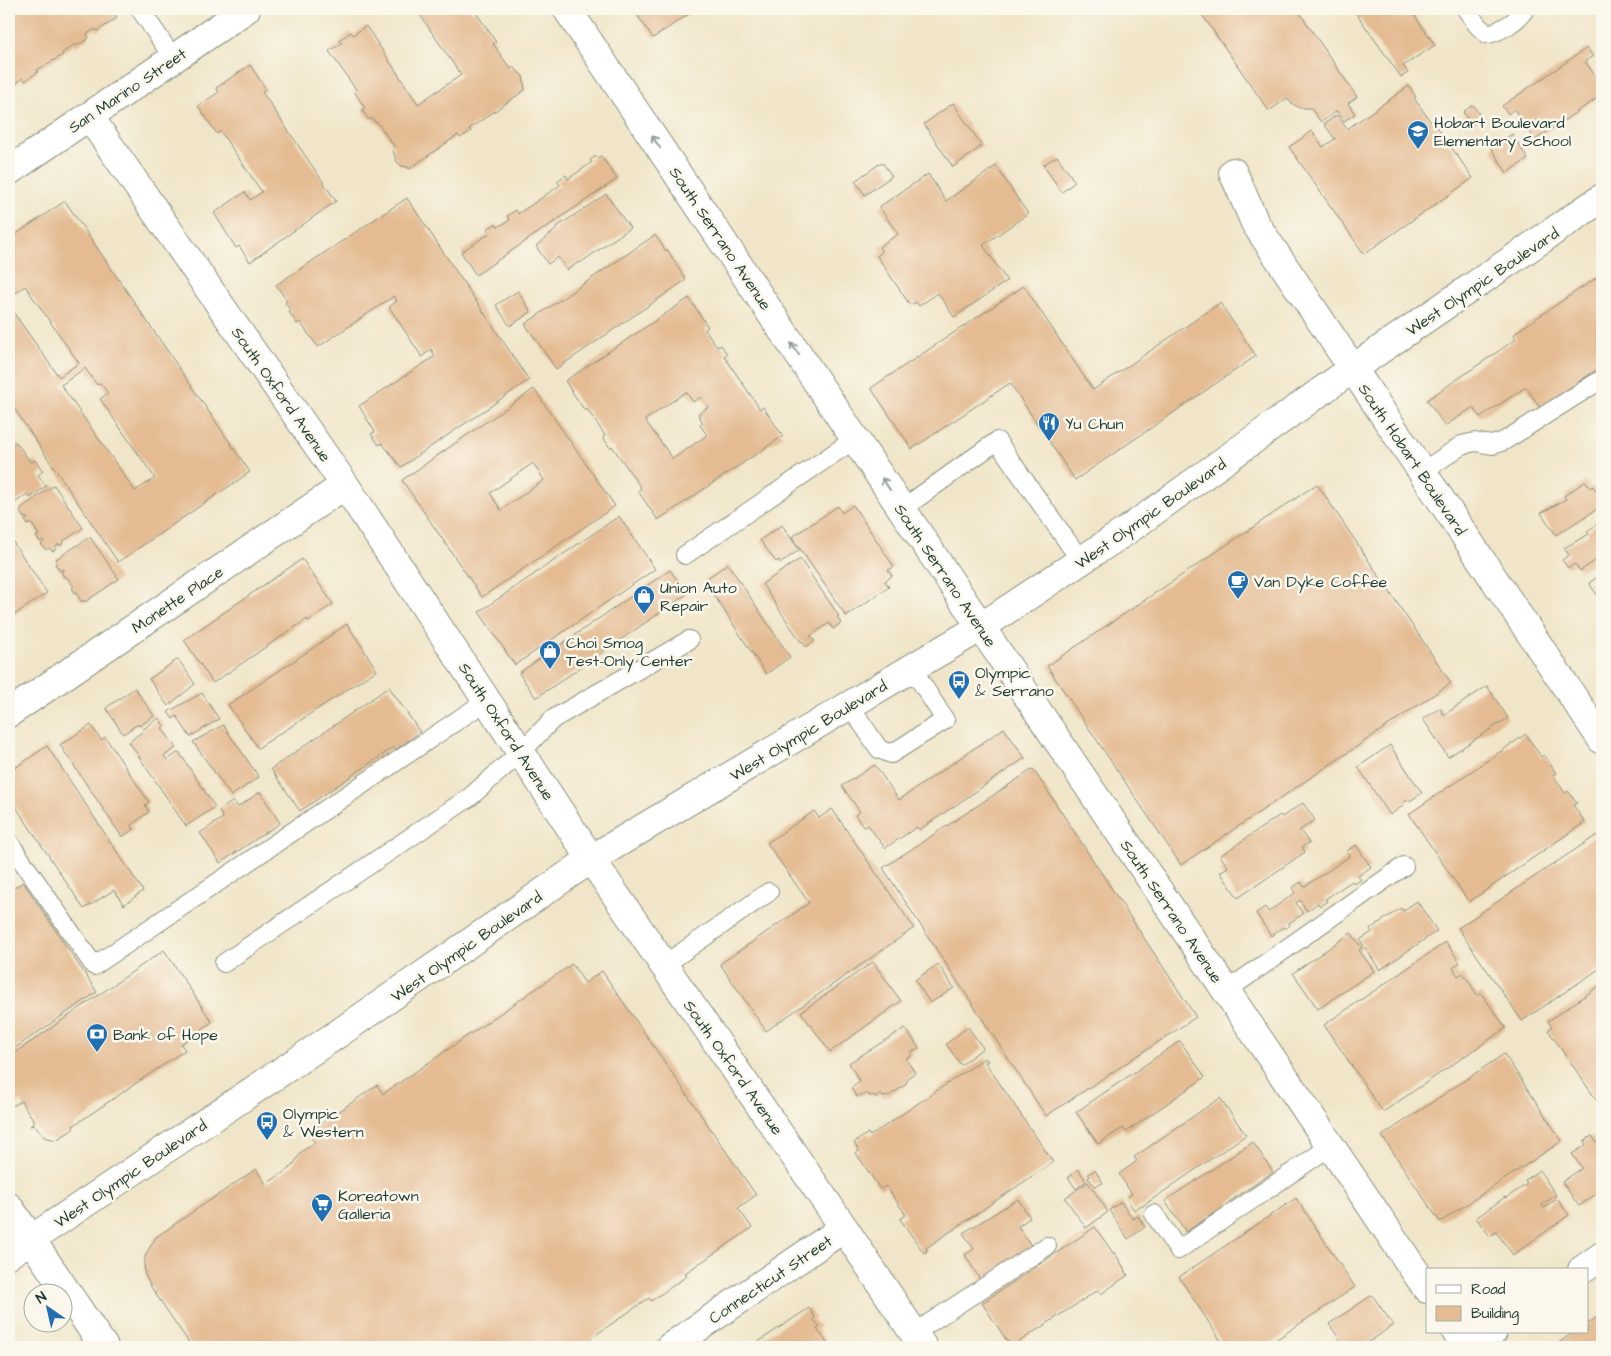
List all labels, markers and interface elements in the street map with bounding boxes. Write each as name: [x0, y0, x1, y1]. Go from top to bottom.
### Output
street label: San Marino Street: [64, 43, 191, 139]
place label: Hobart Boulevard Elementary School: [1434, 112, 1571, 153]
school or university icon: Hobart Boulevard Elementary School: [1406, 119, 1430, 150]
one-way arrow: [651, 135, 661, 149]
street label: South Serrano Avenue: [664, 163, 777, 315]
street label: West Olympic Boulevard: [1402, 222, 1564, 342]
street label: South Oxford Avenue: [226, 323, 336, 467]
one-way arrow: [790, 343, 800, 357]
street label: South Hobart Boulevard: [1353, 379, 1471, 540]
restaurant icon: Yu Chun: [1037, 411, 1061, 442]
place label: Yu Chun: [1065, 413, 1123, 435]
street label: West Olympic Boulevard: [1071, 453, 1231, 575]
one-way arrow: [881, 478, 891, 492]
street label: South Serrano Avenue: [889, 500, 1002, 652]
street label: Monette Place: [127, 561, 228, 639]
cafe icon: Van Dyke Coffee: [1226, 569, 1250, 600]
place label: Van Dyke Coffee: [1254, 571, 1388, 594]
place label: Union Auto Repair: [660, 577, 737, 617]
shop icon: Union Auto Repair: [632, 584, 656, 615]
place label: Choi Smog Test-Only Center: [566, 632, 693, 673]
shop icon: Choi Smog Test-Only Center: [538, 639, 562, 670]
street label: South Oxford Avenue: [453, 658, 559, 805]
place label: Olympic & Serrano: [975, 662, 1054, 702]
bus stop icon: Olympic & Serrano: [947, 669, 971, 700]
street label: West Olympic Boulevard: [726, 675, 892, 788]
street label: South Serrano Avenue: [1115, 836, 1228, 988]
street label: West Olympic Boulevard: [387, 886, 547, 1008]
street label: South Oxford Avenue: [678, 996, 788, 1140]
bank icon: Bank of Hope: [85, 1022, 109, 1053]
place label: Bank of Hope: [113, 1024, 218, 1046]
place label: Olympic & Western: [283, 1103, 364, 1143]
bus stop icon: Olympic & Western: [255, 1110, 279, 1141]
street label: West Olympic Boulevard: [50, 1114, 212, 1234]
place label: Koreatown Galleria: [338, 1185, 419, 1225]
supermarket icon: Koreatown Galleria: [310, 1192, 334, 1223]
street label: Connecticut Street: [705, 1230, 837, 1329]
legend: [1426, 1268, 1588, 1334]
text: Road: [1471, 1279, 1506, 1300]
north arrow: [22, 1284, 72, 1334]
text: N: [32, 1287, 51, 1309]
text: Building: [1471, 1303, 1519, 1325]

